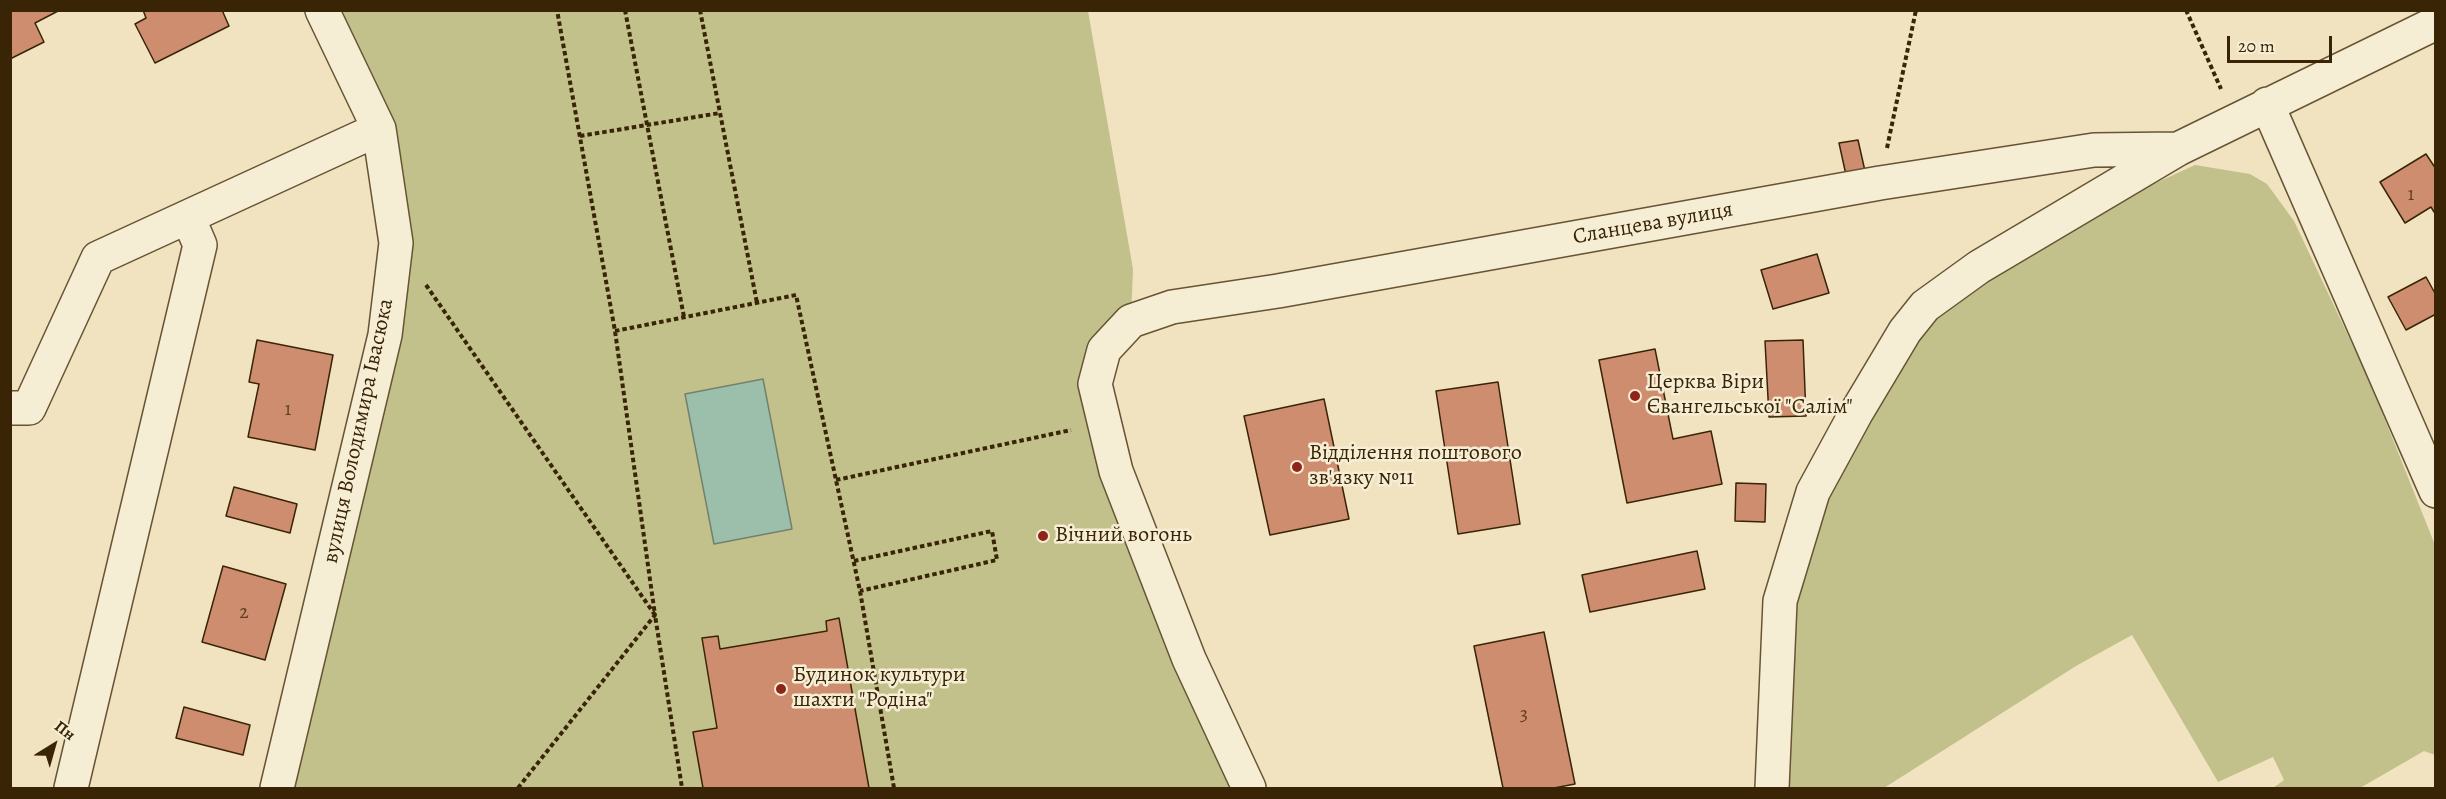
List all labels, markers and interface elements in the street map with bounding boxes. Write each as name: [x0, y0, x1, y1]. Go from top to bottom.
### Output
scale bar: [2230, 24, 2335, 62]
text: 20 m: [2238, 34, 2275, 58]
house number: 1: [2408, 183, 2414, 207]
street label: Сланцева вулиця: [1571, 197, 1735, 251]
street label: вулиця Володимира Івасюка: [318, 296, 400, 566]
place label: Церква Віри Євангельської "Салім": [1647, 370, 1853, 422]
marker: Церква Віри Євангельської "Салім": [1628, 389, 1642, 403]
house number: 1: [285, 398, 291, 422]
place label: Відділення поштового зв'язку №11: [1309, 441, 1522, 493]
marker: Відділення поштового зв'язку №11: [1290, 460, 1304, 474]
place label: Вічний вогонь: [1055, 523, 1192, 549]
marker: Вічний вогонь: [1036, 529, 1050, 543]
house number: 2: [239, 601, 249, 625]
place label: Будинок культури шахти "Родіна": [793, 663, 966, 714]
marker: Будинок культури шахти "Родіна": [774, 682, 788, 696]
house number: 3: [1520, 703, 1528, 727]
north arrow: [24, 715, 84, 775]
text: Пн: [50, 716, 80, 746]

